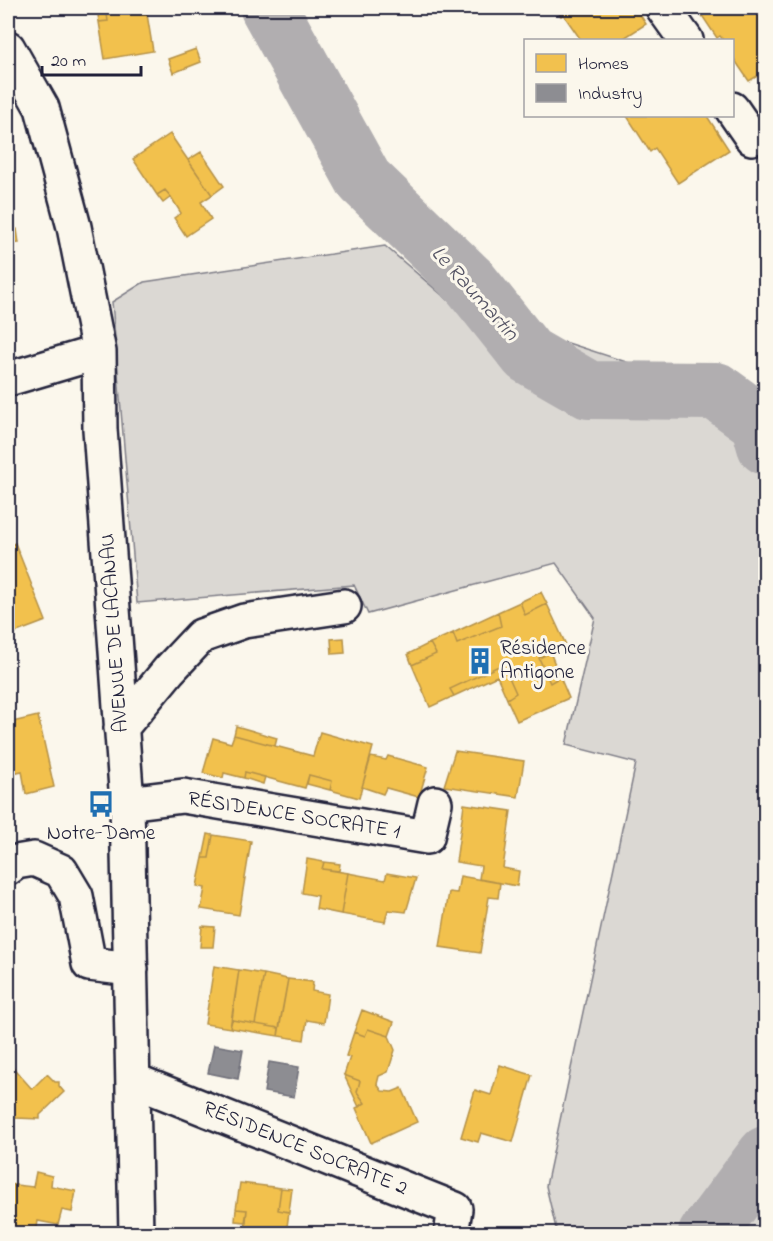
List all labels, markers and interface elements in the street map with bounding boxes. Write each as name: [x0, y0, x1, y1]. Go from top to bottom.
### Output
scale bar: [42, 39, 141, 77]
legend: [524, 39, 734, 117]
text: 20 m: [51, 49, 86, 75]
text: Homes: [578, 52, 629, 78]
text: Industry: [578, 82, 642, 108]
water label: Le Raumartin: [423, 239, 526, 349]
street label: AVENUE DE LACANAU: [93, 532, 137, 734]
place label: Résidence Antigone: [500, 634, 586, 690]
building icon: Résidence Antigone: [465, 646, 495, 676]
street label: RÉSIDENCE SOCRATE 1: [186, 784, 403, 848]
bus stop icon: Notre-Dame: [86, 789, 116, 819]
place label: Notre-Dame: [47, 819, 156, 849]
street label: RÉSIDENCE SOCRATE 2: [198, 1094, 412, 1204]

